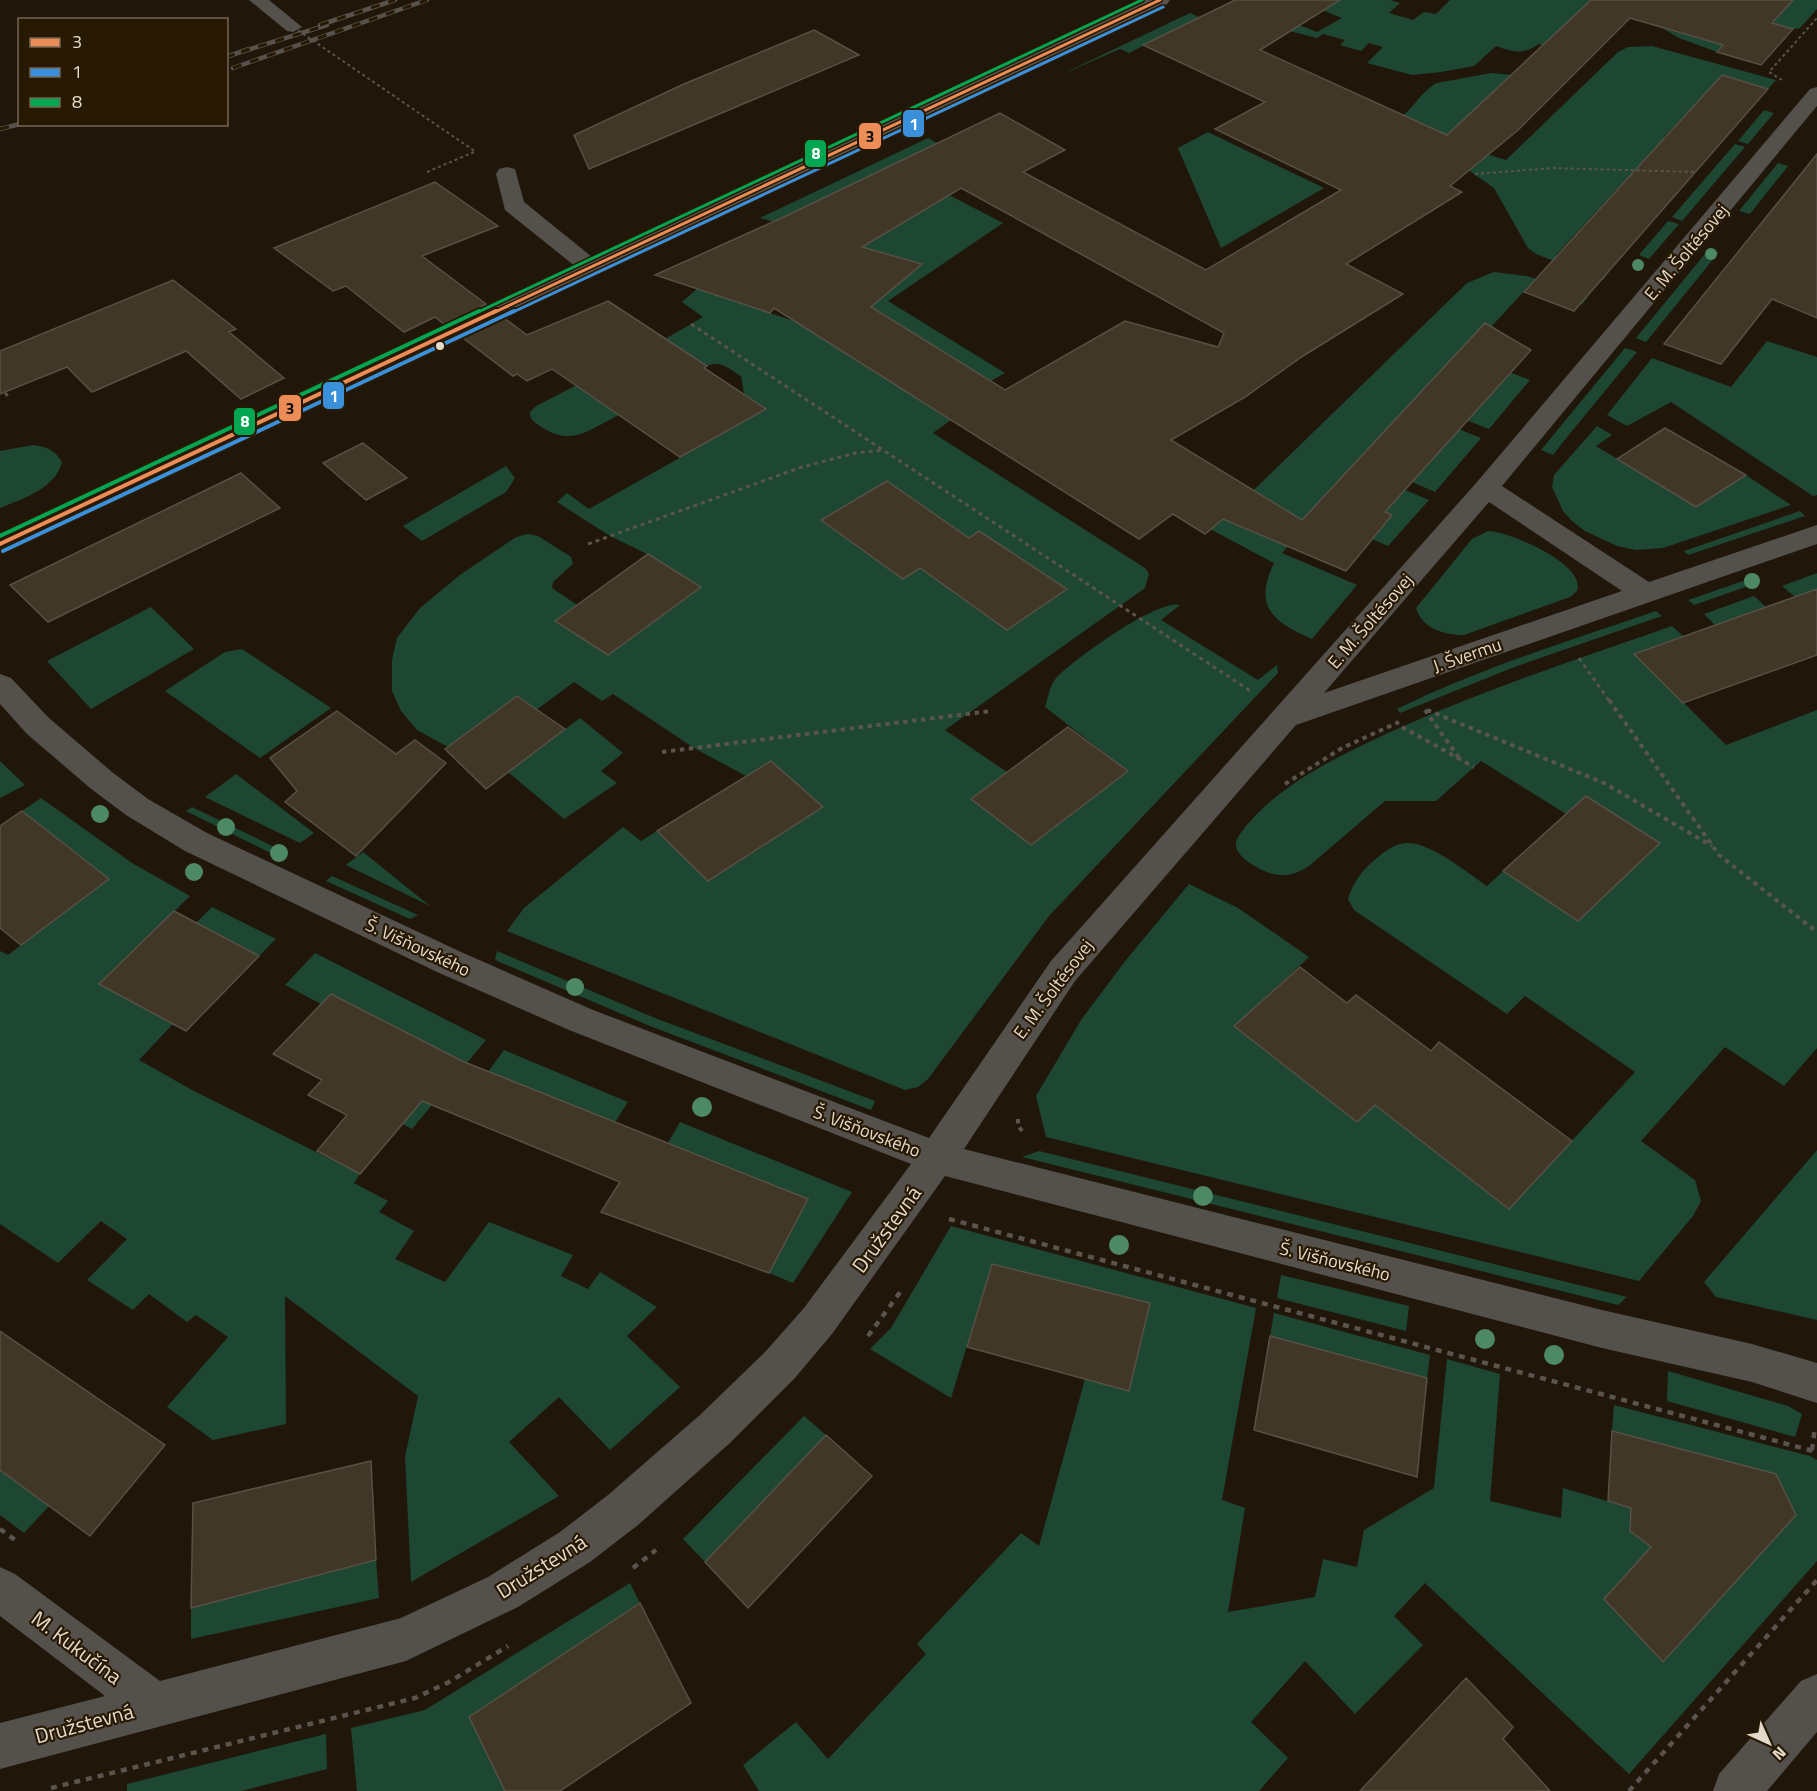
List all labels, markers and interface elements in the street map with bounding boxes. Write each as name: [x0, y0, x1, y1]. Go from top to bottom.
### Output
legend: [18, 18, 228, 126]
text: 3: [72, 28, 82, 55]
text: 1: [72, 58, 82, 85]
text: 8: [72, 88, 82, 115]
line badge: 1: [902, 109, 925, 138]
text: 1: [910, 112, 918, 136]
line badge: 3: [858, 122, 882, 150]
text: 3: [866, 124, 874, 148]
line badge: 8: [804, 139, 827, 168]
text: 8: [812, 141, 821, 165]
street label: E. M. Šoltésovej: [1637, 198, 1735, 306]
unlabelled marker: [434, 340, 446, 352]
line badge: 1: [322, 381, 345, 410]
text: 1: [330, 384, 338, 408]
line badge: 3: [278, 394, 302, 422]
text: 3: [286, 396, 294, 420]
line badge: 8: [233, 407, 256, 436]
text: 8: [241, 409, 250, 433]
street label: E. M. Šoltésovej: [1321, 567, 1419, 675]
street label: J. Švermu: [1429, 631, 1505, 679]
street label: Š. Višňovského: [361, 911, 475, 983]
street label: E. M. Šoltésovej: [1006, 933, 1100, 1045]
street label: Š. Višňovského: [809, 1098, 925, 1164]
street label: Družstevná: [843, 1178, 929, 1279]
street label: Š. Višňovského: [1277, 1234, 1393, 1288]
street label: Družstevná: [490, 1525, 593, 1606]
street label: M. Kukučína: [25, 1602, 129, 1692]
street label: Družstevná: [31, 1694, 137, 1752]
north arrow: [1739, 1713, 1799, 1773]
text: N: [1767, 1741, 1792, 1766]

